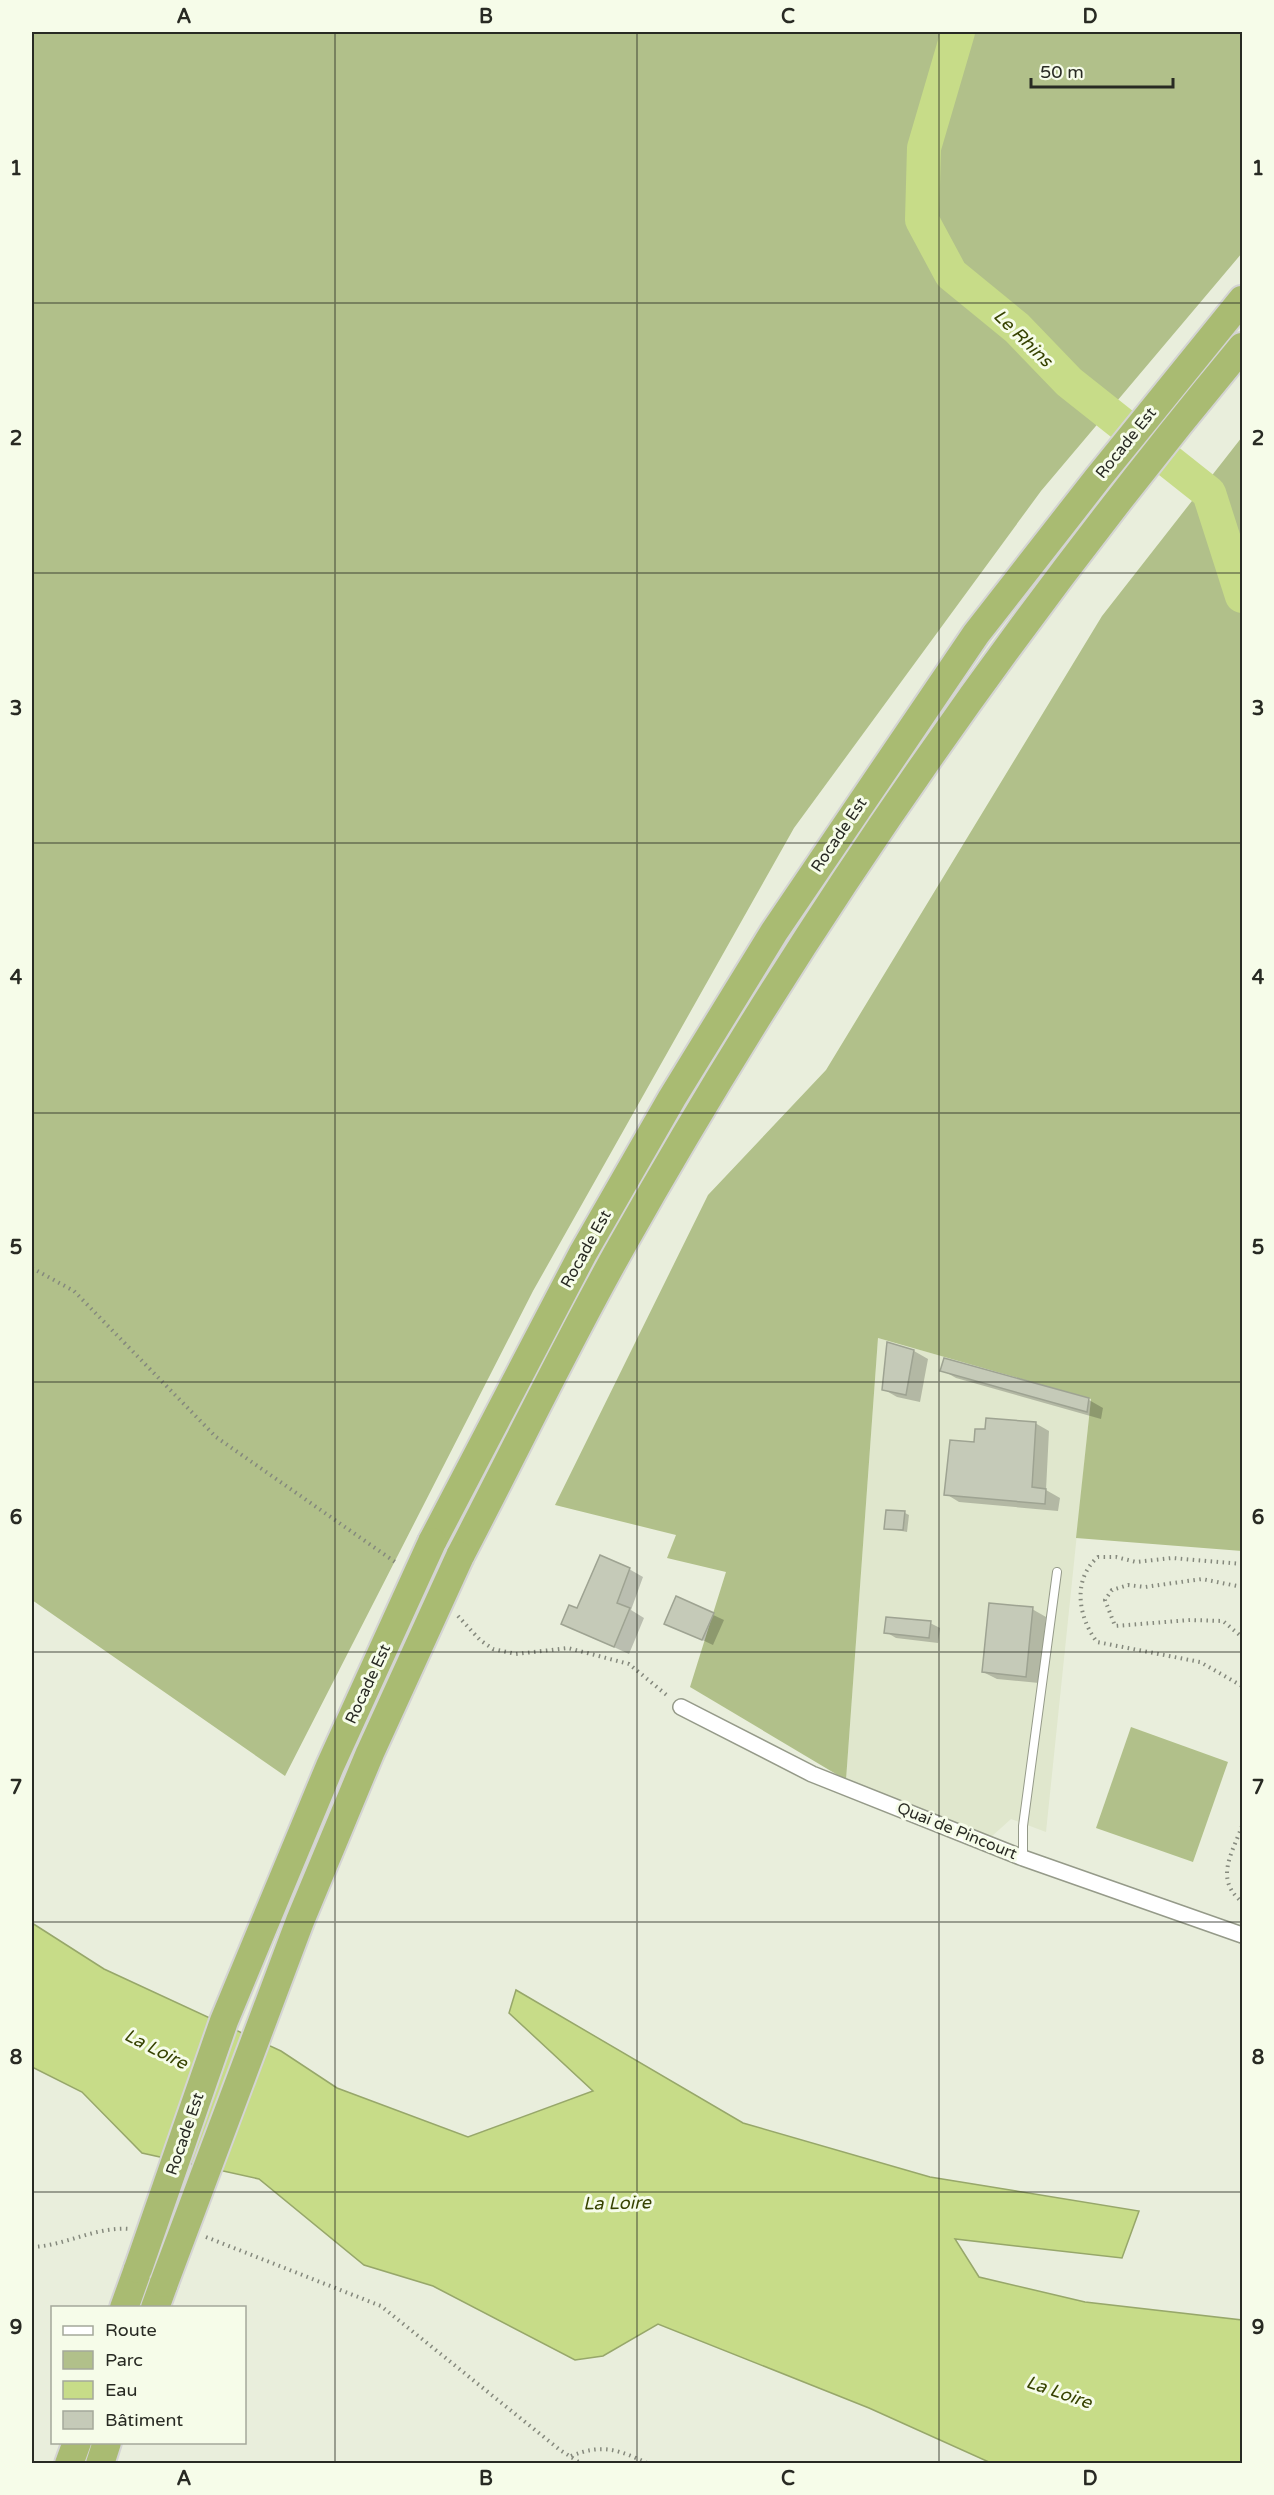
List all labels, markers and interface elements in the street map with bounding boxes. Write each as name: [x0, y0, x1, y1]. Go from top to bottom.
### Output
text: A: [177, 5, 192, 29]
text: B: [479, 5, 493, 29]
text: C: [781, 5, 795, 29]
text: D: [1082, 5, 1098, 29]
scale bar: [1031, 51, 1174, 89]
text: 50 m: [1040, 61, 1084, 83]
text: 1: [10, 157, 22, 181]
text: 1: [1252, 157, 1264, 181]
water label: Le Rhins: [989, 305, 1058, 372]
street label: Rocade Est: [1091, 403, 1161, 483]
text: 2: [10, 427, 22, 451]
text: 2: [1252, 427, 1264, 451]
text: 3: [10, 697, 22, 721]
text: 3: [1252, 697, 1264, 721]
street label: Rocade Est: [807, 794, 871, 876]
text: 4: [10, 966, 23, 990]
text: 4: [1252, 966, 1265, 990]
street label: Rocade Est: [556, 1207, 616, 1291]
text: 5: [10, 1236, 22, 1260]
text: 5: [1252, 1236, 1264, 1260]
text: 6: [10, 1506, 22, 1530]
text: 6: [1252, 1506, 1264, 1530]
street label: Rocade Est: [341, 1641, 395, 1727]
text: 7: [10, 1776, 22, 1800]
text: 7: [1252, 1776, 1264, 1800]
street label: Quai de Pincourt: [894, 1798, 1020, 1864]
water label: La Loire: [121, 2024, 192, 2075]
text: 8: [10, 2046, 22, 2070]
text: 8: [1252, 2046, 1264, 2070]
street label: Rocade Est: [162, 2090, 208, 2178]
water label: La Loire: [583, 2191, 652, 2215]
legend: [51, 2306, 246, 2444]
text: 9: [10, 2316, 22, 2340]
text: 9: [1252, 2316, 1264, 2340]
text: Route: [105, 2319, 157, 2341]
text: Parc: [105, 2349, 143, 2371]
water label: La Loire: [1023, 2371, 1095, 2414]
text: Eau: [105, 2379, 137, 2401]
text: Bâtiment: [105, 2409, 183, 2431]
text: A: [177, 2467, 192, 2491]
text: B: [479, 2467, 493, 2491]
text: C: [781, 2467, 795, 2491]
text: D: [1082, 2467, 1098, 2491]

